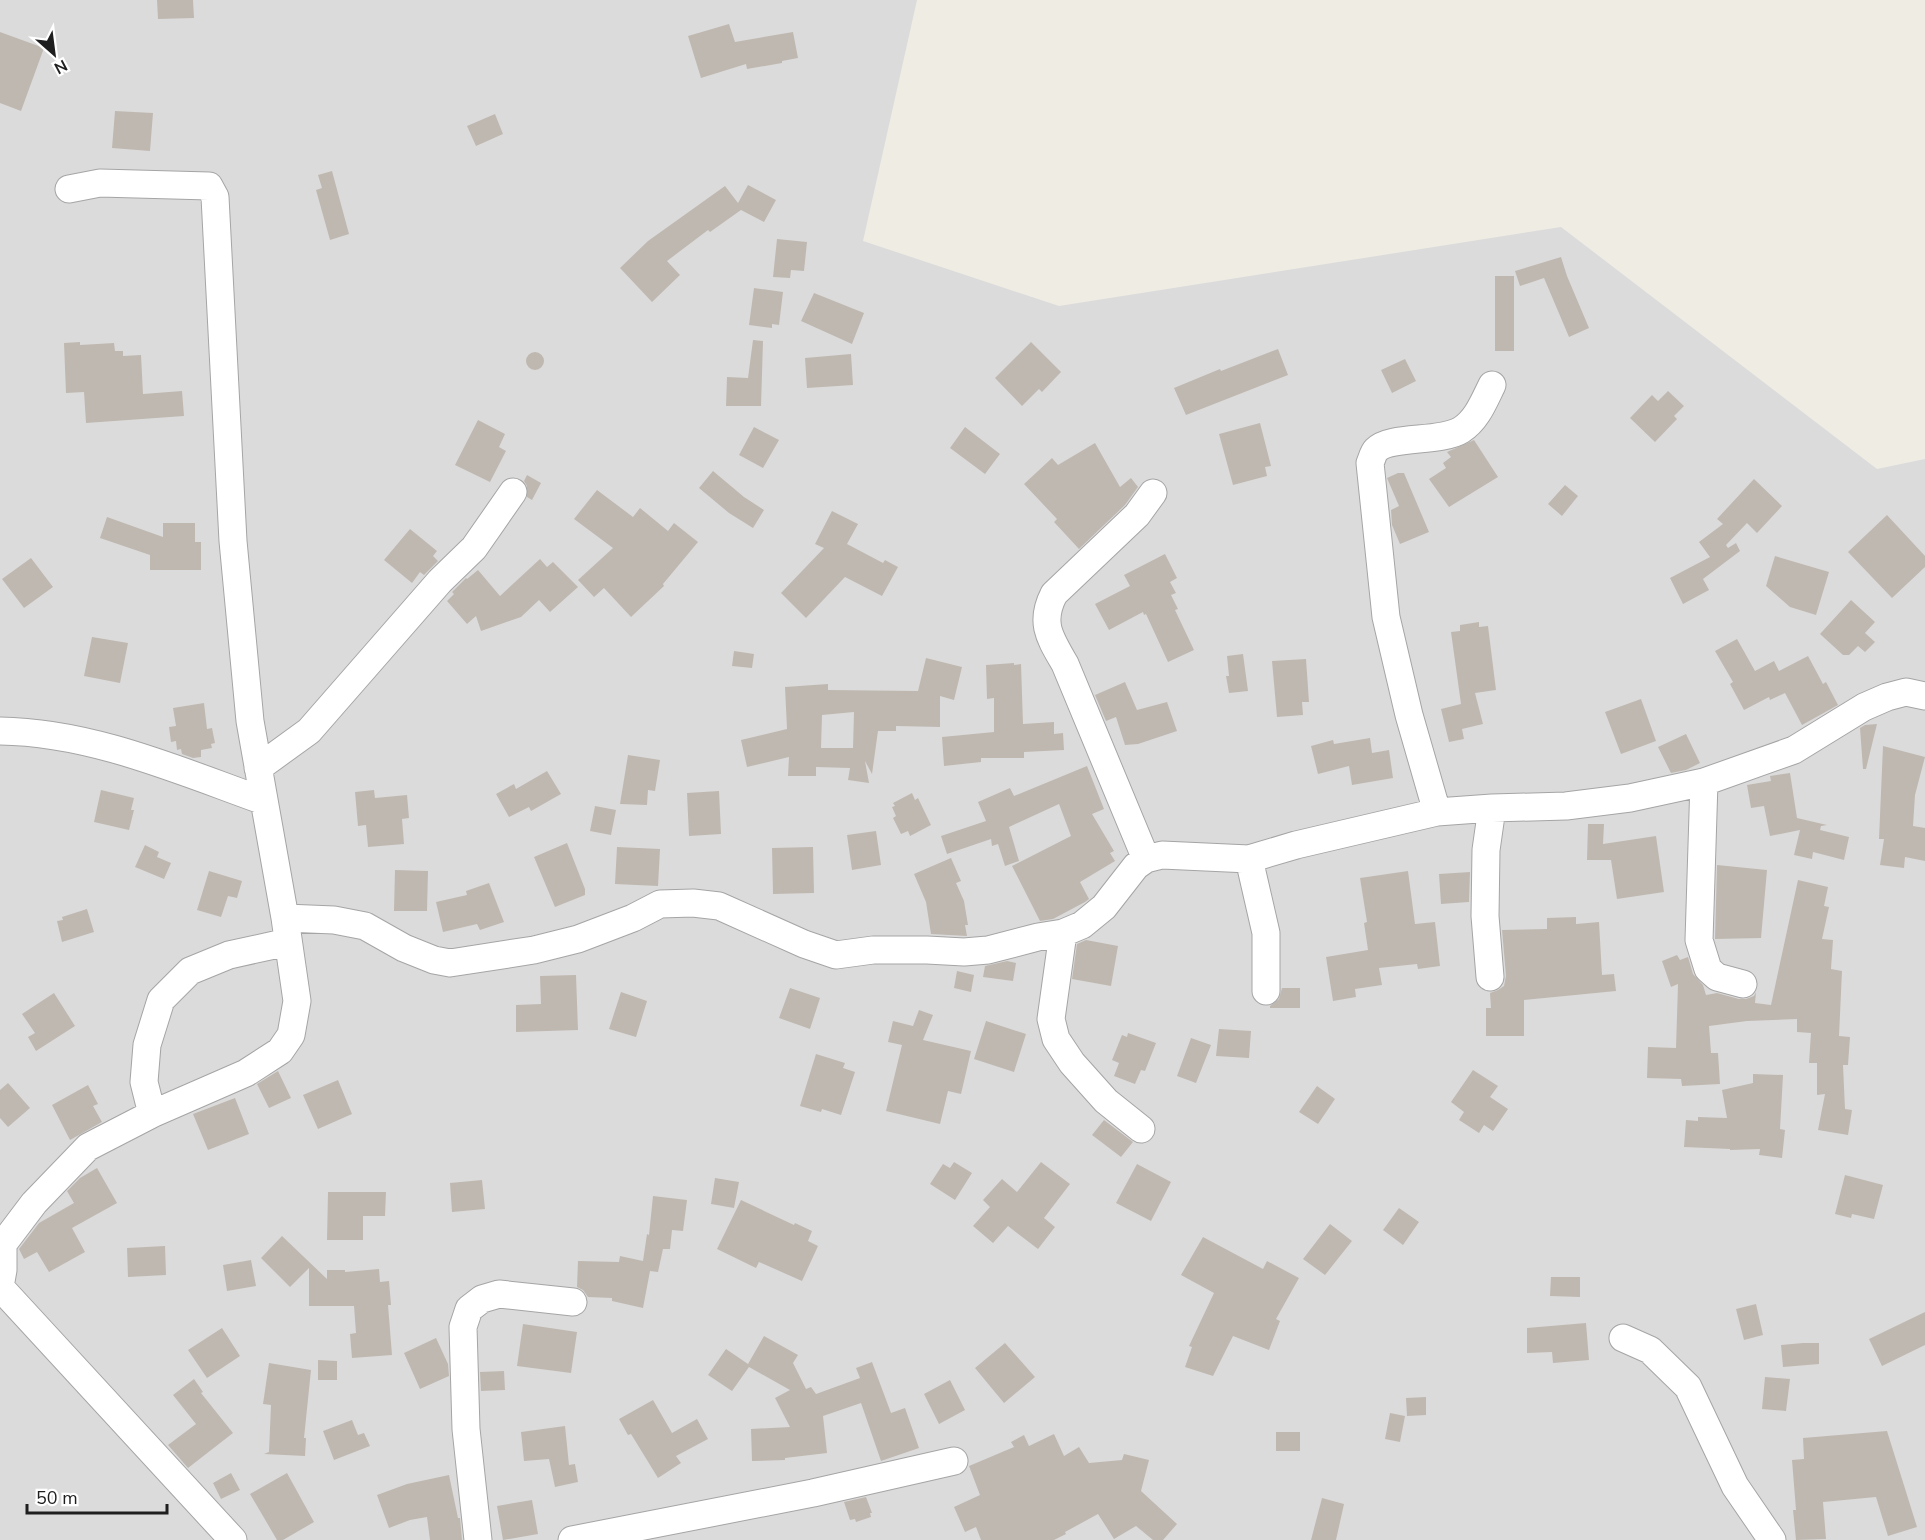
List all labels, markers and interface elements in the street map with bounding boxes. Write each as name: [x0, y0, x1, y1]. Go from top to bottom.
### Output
north arrow: [24, 24, 84, 84]
text: N: [50, 54, 71, 79]
scale bar: [27, 1477, 166, 1515]
text: 50 m: [36, 1486, 78, 1510]

